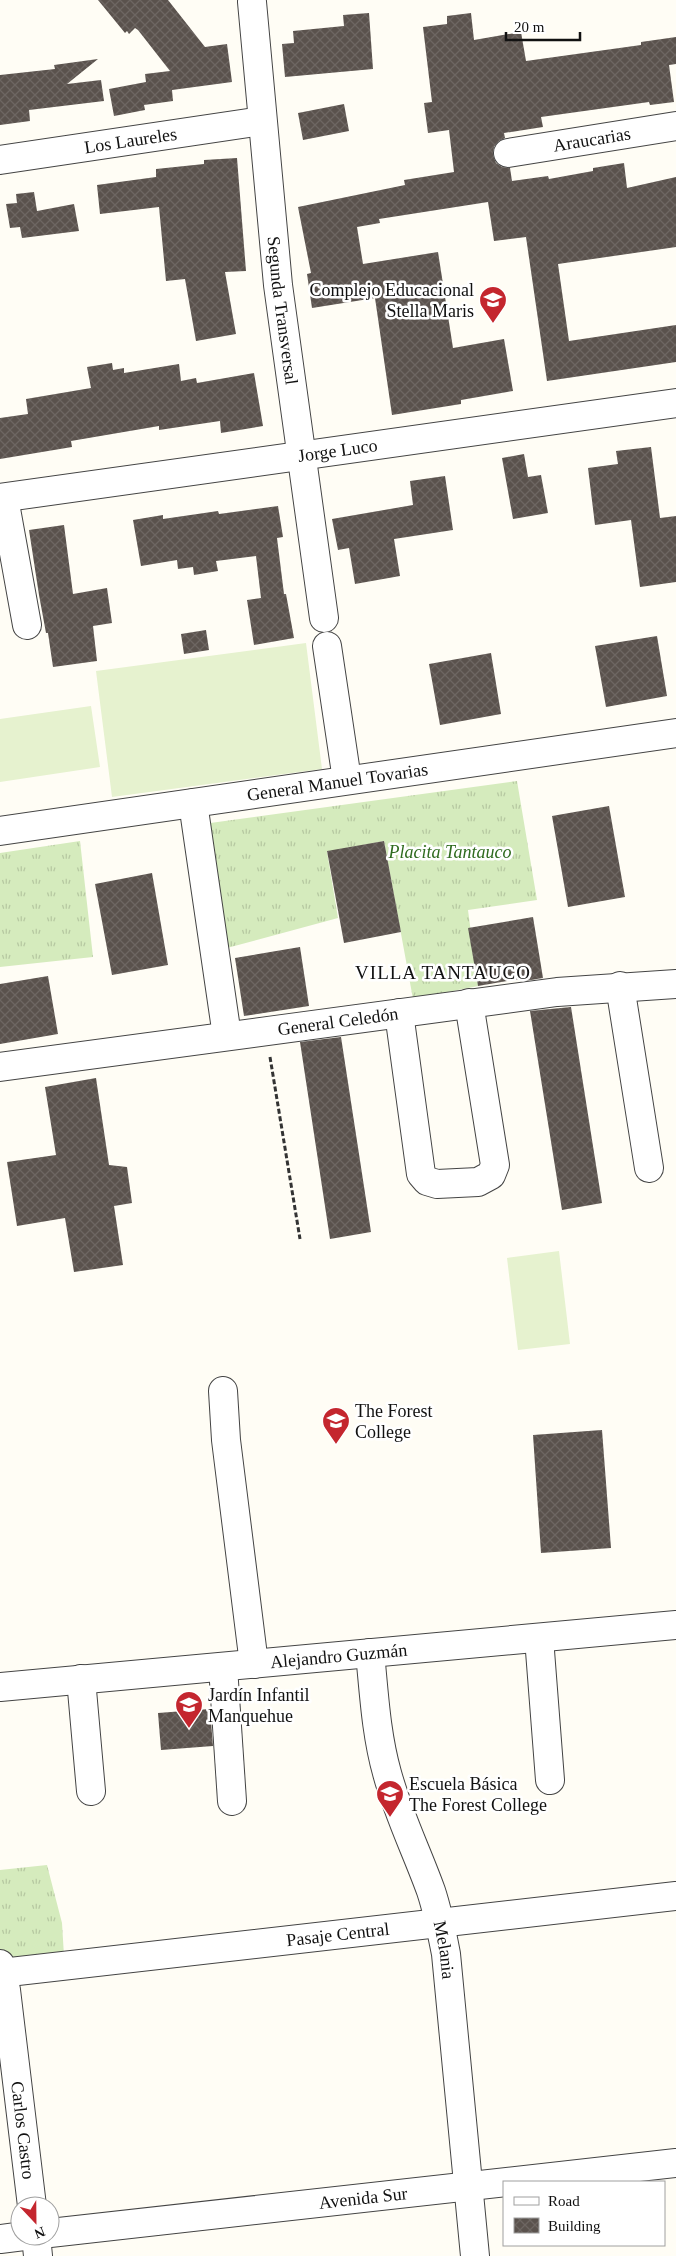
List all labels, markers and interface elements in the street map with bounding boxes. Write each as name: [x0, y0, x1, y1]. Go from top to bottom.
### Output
scale bar: [506, 10, 580, 42]
text: 20 m: [514, 19, 545, 35]
street label: Araucarias: [552, 123, 632, 156]
street label: Los Laureles: [83, 124, 178, 157]
street label: Segunda Transversal: [264, 235, 302, 386]
place label: Complejo Educacional Stella Maris: [310, 280, 474, 321]
school or university icon: Complejo Educacional Stella Maris: [478, 285, 508, 324]
street label: Jorge Luco: [297, 435, 379, 466]
street label: General Manuel Tovarias: [246, 759, 429, 805]
park label: Placita Tantauco: [388, 842, 511, 862]
district label: VILLA TANTAUCO: [355, 962, 531, 983]
street label: General Celedón: [276, 1003, 400, 1040]
place label: The Forest College: [355, 1401, 432, 1442]
school or university icon: The Forest College: [321, 1406, 351, 1445]
street label: Alejandro Guzmán: [269, 1640, 408, 1672]
place label: Jardín Infantil Manquehue: [208, 1685, 309, 1726]
school or university icon: Jardín Infantil Manquehue: [174, 1690, 204, 1729]
place label: Escuela Básica The Forest College: [409, 1774, 547, 1815]
school or university icon: Escuela Básica The Forest College: [375, 1779, 405, 1818]
street label: Pasaje Central: [285, 1919, 390, 1950]
street label: Melania: [430, 1919, 458, 1980]
street label: Carlos Castro: [7, 2080, 39, 2180]
legend: [503, 2181, 666, 2246]
street label: Avenida Sur: [318, 2183, 408, 2213]
text: Road: [548, 2193, 580, 2209]
north arrow: [10, 2196, 60, 2246]
text: Building: [548, 2218, 601, 2234]
text: N: [32, 2224, 47, 2241]

